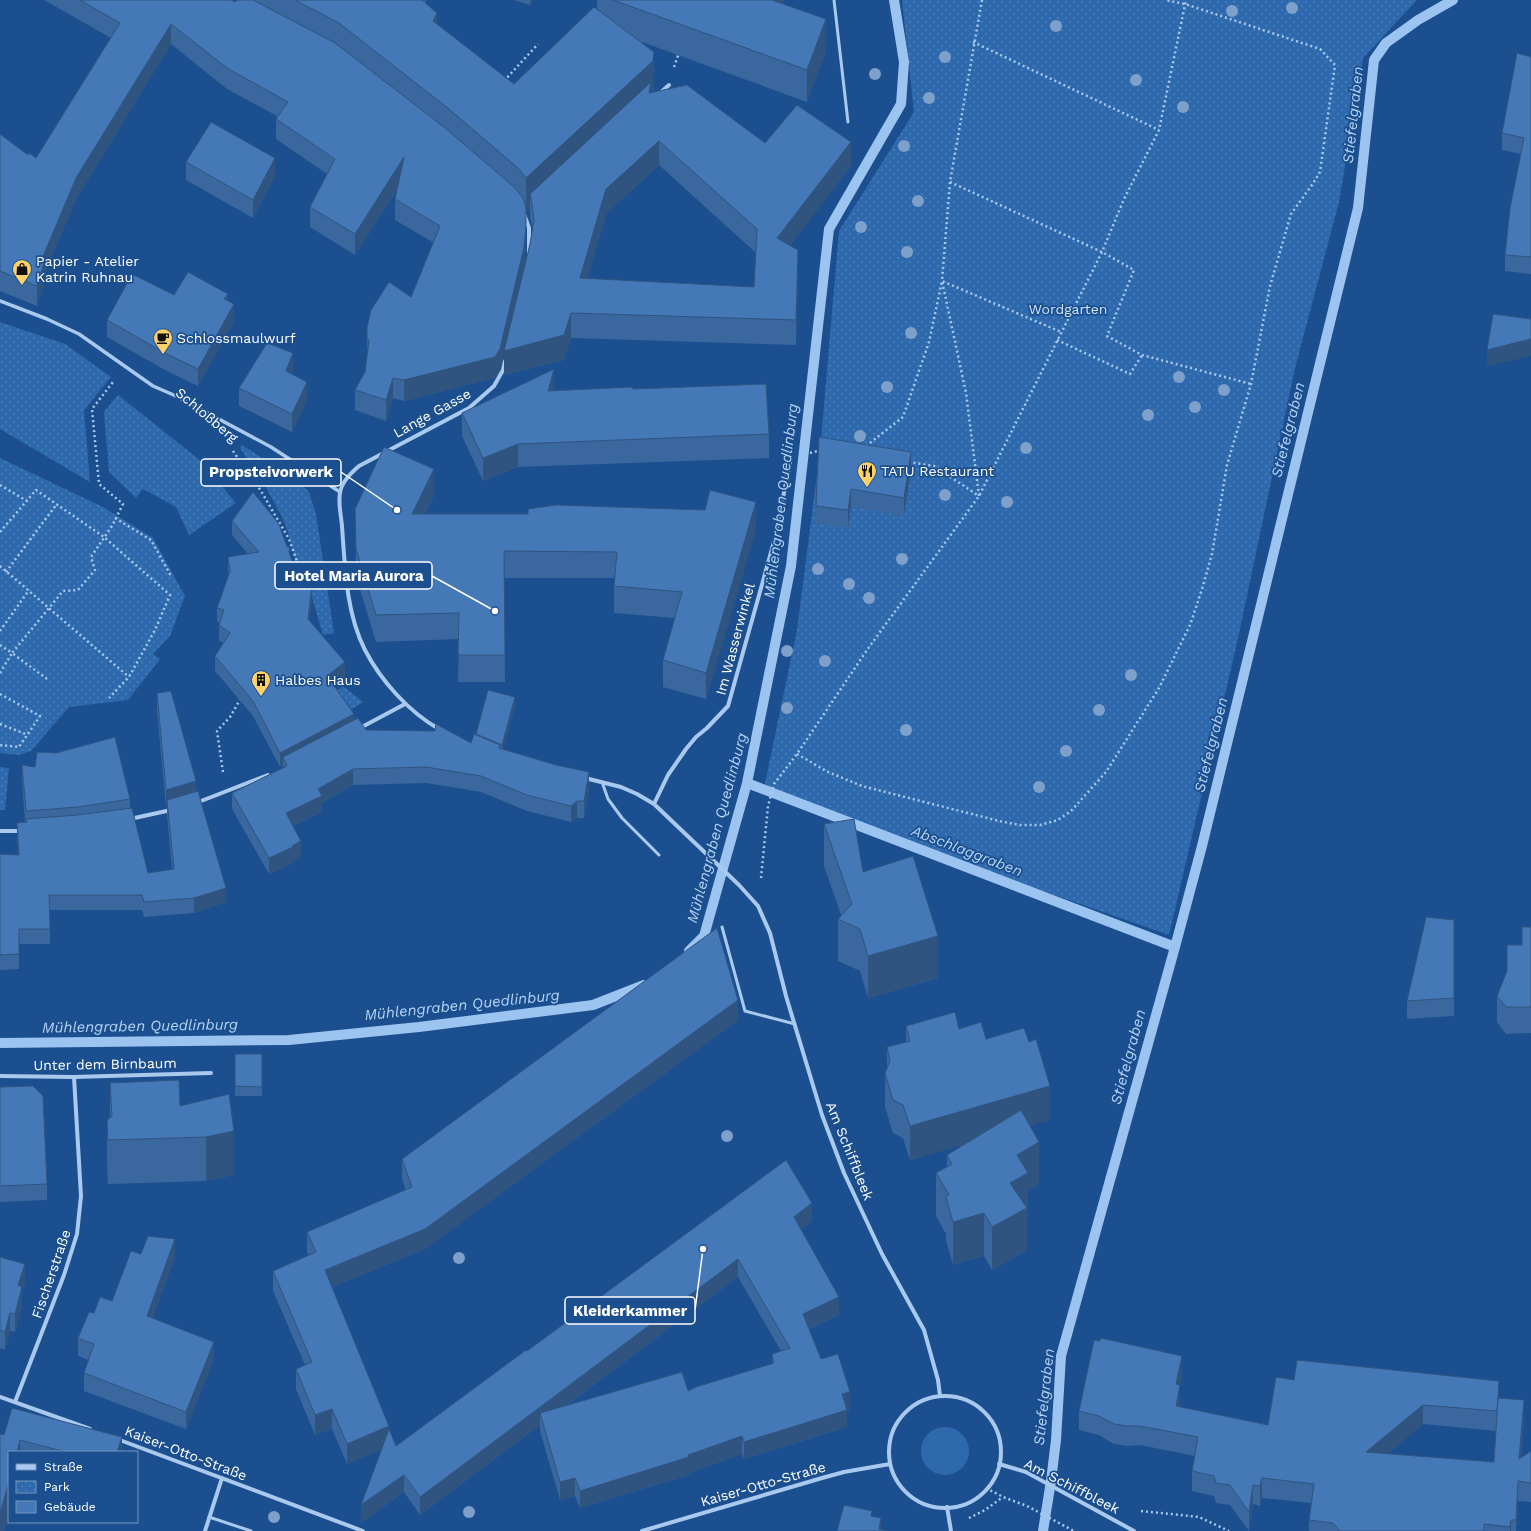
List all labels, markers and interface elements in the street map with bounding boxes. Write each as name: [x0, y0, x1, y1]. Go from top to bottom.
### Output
water label: Stiefelgraben: [1339, 66, 1367, 164]
place label: Papier - Atelier Katrin Ruhnau: [36, 253, 139, 285]
shop icon: Papier - Atelier Katrin Ruhnau: [11, 258, 33, 286]
park label: Wordgarten: [1029, 301, 1107, 317]
cafe icon: Schlossmaulwurf: [152, 327, 174, 355]
place label: Schlossmaulwurf: [177, 330, 296, 346]
water label: Stiefelgraben: [1267, 380, 1309, 480]
street label: Schloßberg: [173, 384, 242, 446]
street label: Lange Gasse: [390, 385, 474, 441]
water label: Mühlengraben Quedlinburg: [760, 402, 802, 600]
callout: Propsteivorwerk: [201, 459, 341, 486]
restaurant icon: TATU Restaurant: [856, 460, 878, 488]
text: Propsteivorwerk: [209, 463, 334, 481]
place label: TATU Restaurant: [881, 463, 994, 479]
callout: Hotel Maria Aurora: [275, 562, 432, 589]
text: Hotel Maria Aurora: [284, 567, 424, 585]
street label: Im Wasserwinkel: [712, 581, 758, 697]
building icon: Halbes Haus: [250, 669, 272, 697]
place label: Halbes Haus: [275, 672, 361, 688]
water label: Stiefelgraben: [1190, 695, 1232, 795]
water label: Mühlengraben Quedlinburg: [683, 731, 751, 925]
water label: Abschlaggraben: [908, 821, 1025, 880]
water label: Mühlengraben Quedlinburg: [363, 986, 561, 1024]
water label: Stiefelgraben: [1107, 1008, 1149, 1106]
water label: Mühlengraben Quedlinburg: [42, 1015, 238, 1037]
street label: Unter dem Birnbaum: [33, 1055, 177, 1073]
street label: Am Schiffbleek: [823, 1099, 877, 1203]
street label: Fischerstraße: [28, 1227, 74, 1321]
callout: Kleiderkammer: [565, 1297, 695, 1324]
text: Kleiderkammer: [573, 1302, 688, 1320]
water label: Stiefelgraben: [1030, 1348, 1058, 1446]
street label: Kaiser-Otto-Straße: [123, 1422, 249, 1484]
legend: [8, 1451, 138, 1523]
street label: Am Schiffbleek: [1022, 1455, 1122, 1517]
street label: Kaiser-Otto-Straße: [699, 1458, 827, 1510]
text: Straße: [44, 1460, 83, 1474]
text: Park: [44, 1480, 70, 1494]
text: Gebäude: [44, 1500, 96, 1514]

